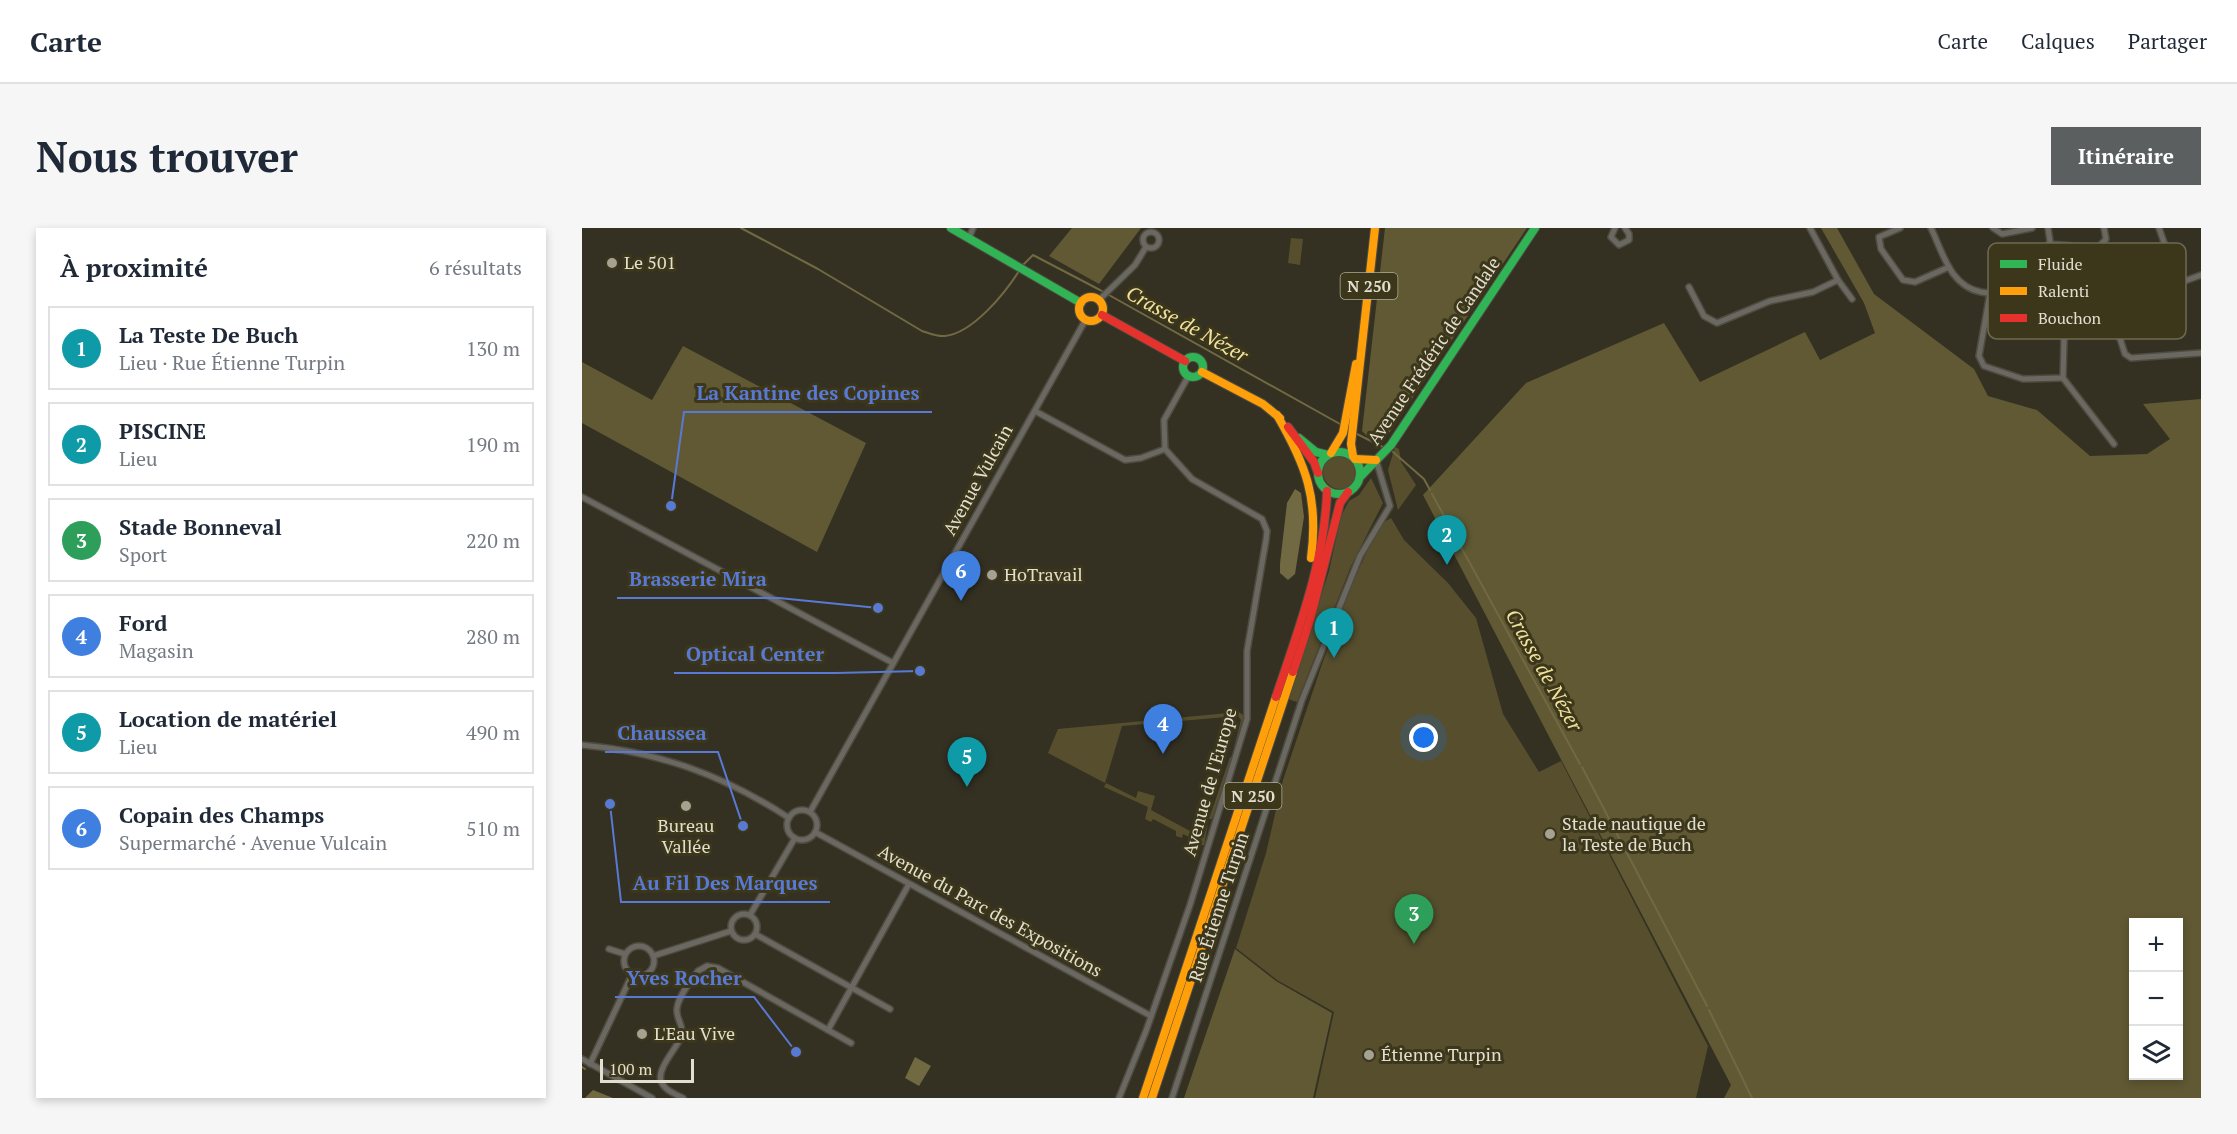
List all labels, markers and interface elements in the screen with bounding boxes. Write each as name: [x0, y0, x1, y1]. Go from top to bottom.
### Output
text: Carte: [30, 23, 102, 60]
text: Carte: [1938, 27, 1988, 55]
text: Calques: [2021, 27, 2095, 55]
text: Partager: [2128, 27, 2207, 55]
button: Itinéraire: [2051, 127, 2201, 185]
text: Nous trouver: [36, 128, 298, 184]
legend: [1988, 243, 2186, 339]
text: À proximité: [60, 250, 208, 284]
place label: Le 501: [624, 250, 676, 274]
street label: Avenue Frédéric de Candale: [1361, 252, 1505, 449]
text: Fluide: [2038, 253, 2082, 275]
text: 6 résultats: [429, 254, 522, 281]
marker: Le 501: [605, 256, 619, 270]
road number: N 250: [1340, 273, 1398, 299]
water label: Crasse de Nézer: [1121, 279, 1254, 369]
text: Ralenti: [2038, 280, 2090, 302]
text: Bouchon: [2038, 307, 2102, 329]
text: La Teste De Buch: [119, 320, 298, 349]
text: 1: [76, 335, 87, 362]
text: 130 m: [466, 335, 520, 362]
text: Lieu · Rue Étienne Turpin: [119, 349, 345, 376]
callout: La Kantine des Copines: [684, 374, 932, 412]
text: La Kantine des Copines: [696, 379, 920, 406]
text: PISCINE: [119, 416, 206, 445]
street label: Avenue Vulcain: [937, 420, 1018, 539]
text: 2: [76, 431, 87, 458]
text: 190 m: [466, 431, 520, 458]
text: Lieu: [119, 445, 158, 472]
text: Stade Bonneval: [119, 512, 282, 541]
pin: 2: [1428, 516, 1466, 565]
text: 3: [76, 527, 87, 554]
text: 220 m: [466, 527, 520, 554]
text: Sport: [119, 541, 167, 568]
pin: 6: [942, 552, 980, 601]
callout: Brasserie Mira: [617, 560, 779, 598]
place label: HoTravail: [1004, 562, 1083, 586]
text: Brasserie Mira: [629, 565, 767, 592]
marker: HoTravail: [985, 568, 999, 582]
water label: Crasse de Nézer: [1500, 604, 1590, 737]
text: Ford: [119, 608, 167, 637]
pin: 1: [1314, 608, 1353, 658]
text: 4: [76, 623, 87, 650]
text: 280 m: [466, 623, 520, 650]
callout: Optical Center: [674, 635, 836, 673]
text: Magasin: [119, 637, 194, 664]
text: Optical Center: [686, 640, 824, 667]
text: Location de matériel: [119, 704, 337, 733]
pin: 4: [1144, 704, 1182, 754]
street label: Avenue de l'Europe: [1176, 705, 1242, 859]
callout: Chaussea: [605, 714, 718, 752]
text: 5: [76, 719, 87, 746]
text: 490 m: [466, 719, 520, 746]
text: Chaussea: [617, 719, 707, 746]
your location: [1409, 723, 1438, 752]
text: Lieu: [119, 733, 158, 760]
pin: 5: [948, 738, 986, 787]
road number: N 250: [1224, 783, 1282, 809]
marker: Bureau Vallée: [679, 799, 693, 813]
text: Copain des Champs: [119, 800, 324, 829]
place label: Stade nautique de la Teste de Buch: [1562, 811, 1706, 856]
place label: Bureau Vallée: [658, 813, 714, 858]
text: 6: [76, 815, 87, 842]
text: 510 m: [466, 815, 520, 842]
marker: Stade nautique de la Teste de Buch: [1543, 827, 1557, 841]
text: Supermarché · Avenue Vulcain: [119, 829, 387, 856]
street label: Rue Étienne Turpin: [1183, 829, 1254, 984]
street label: Avenue du Parc des Expositions: [874, 838, 1107, 982]
callout: Au Fil Des Marques: [621, 864, 830, 902]
text: Au Fil Des Marques: [633, 869, 817, 896]
pin: 3: [1394, 894, 1434, 944]
map controls: [2129, 918, 2183, 1080]
button: +: [2129, 918, 2183, 972]
callout: Yves Rocher: [615, 959, 754, 997]
text: Yves Rocher: [626, 964, 742, 991]
button: −: [2129, 972, 2183, 1026]
place label: L'Eau Vive: [654, 1021, 735, 1045]
button: layers: [2129, 1026, 2183, 1080]
marker: L'Eau Vive: [635, 1027, 649, 1041]
place label: Étienne Turpin: [1381, 1042, 1502, 1066]
marker: Étienne Turpin: [1362, 1048, 1376, 1062]
scale bar: [600, 1056, 694, 1084]
text: 100 m: [609, 1058, 652, 1080]

